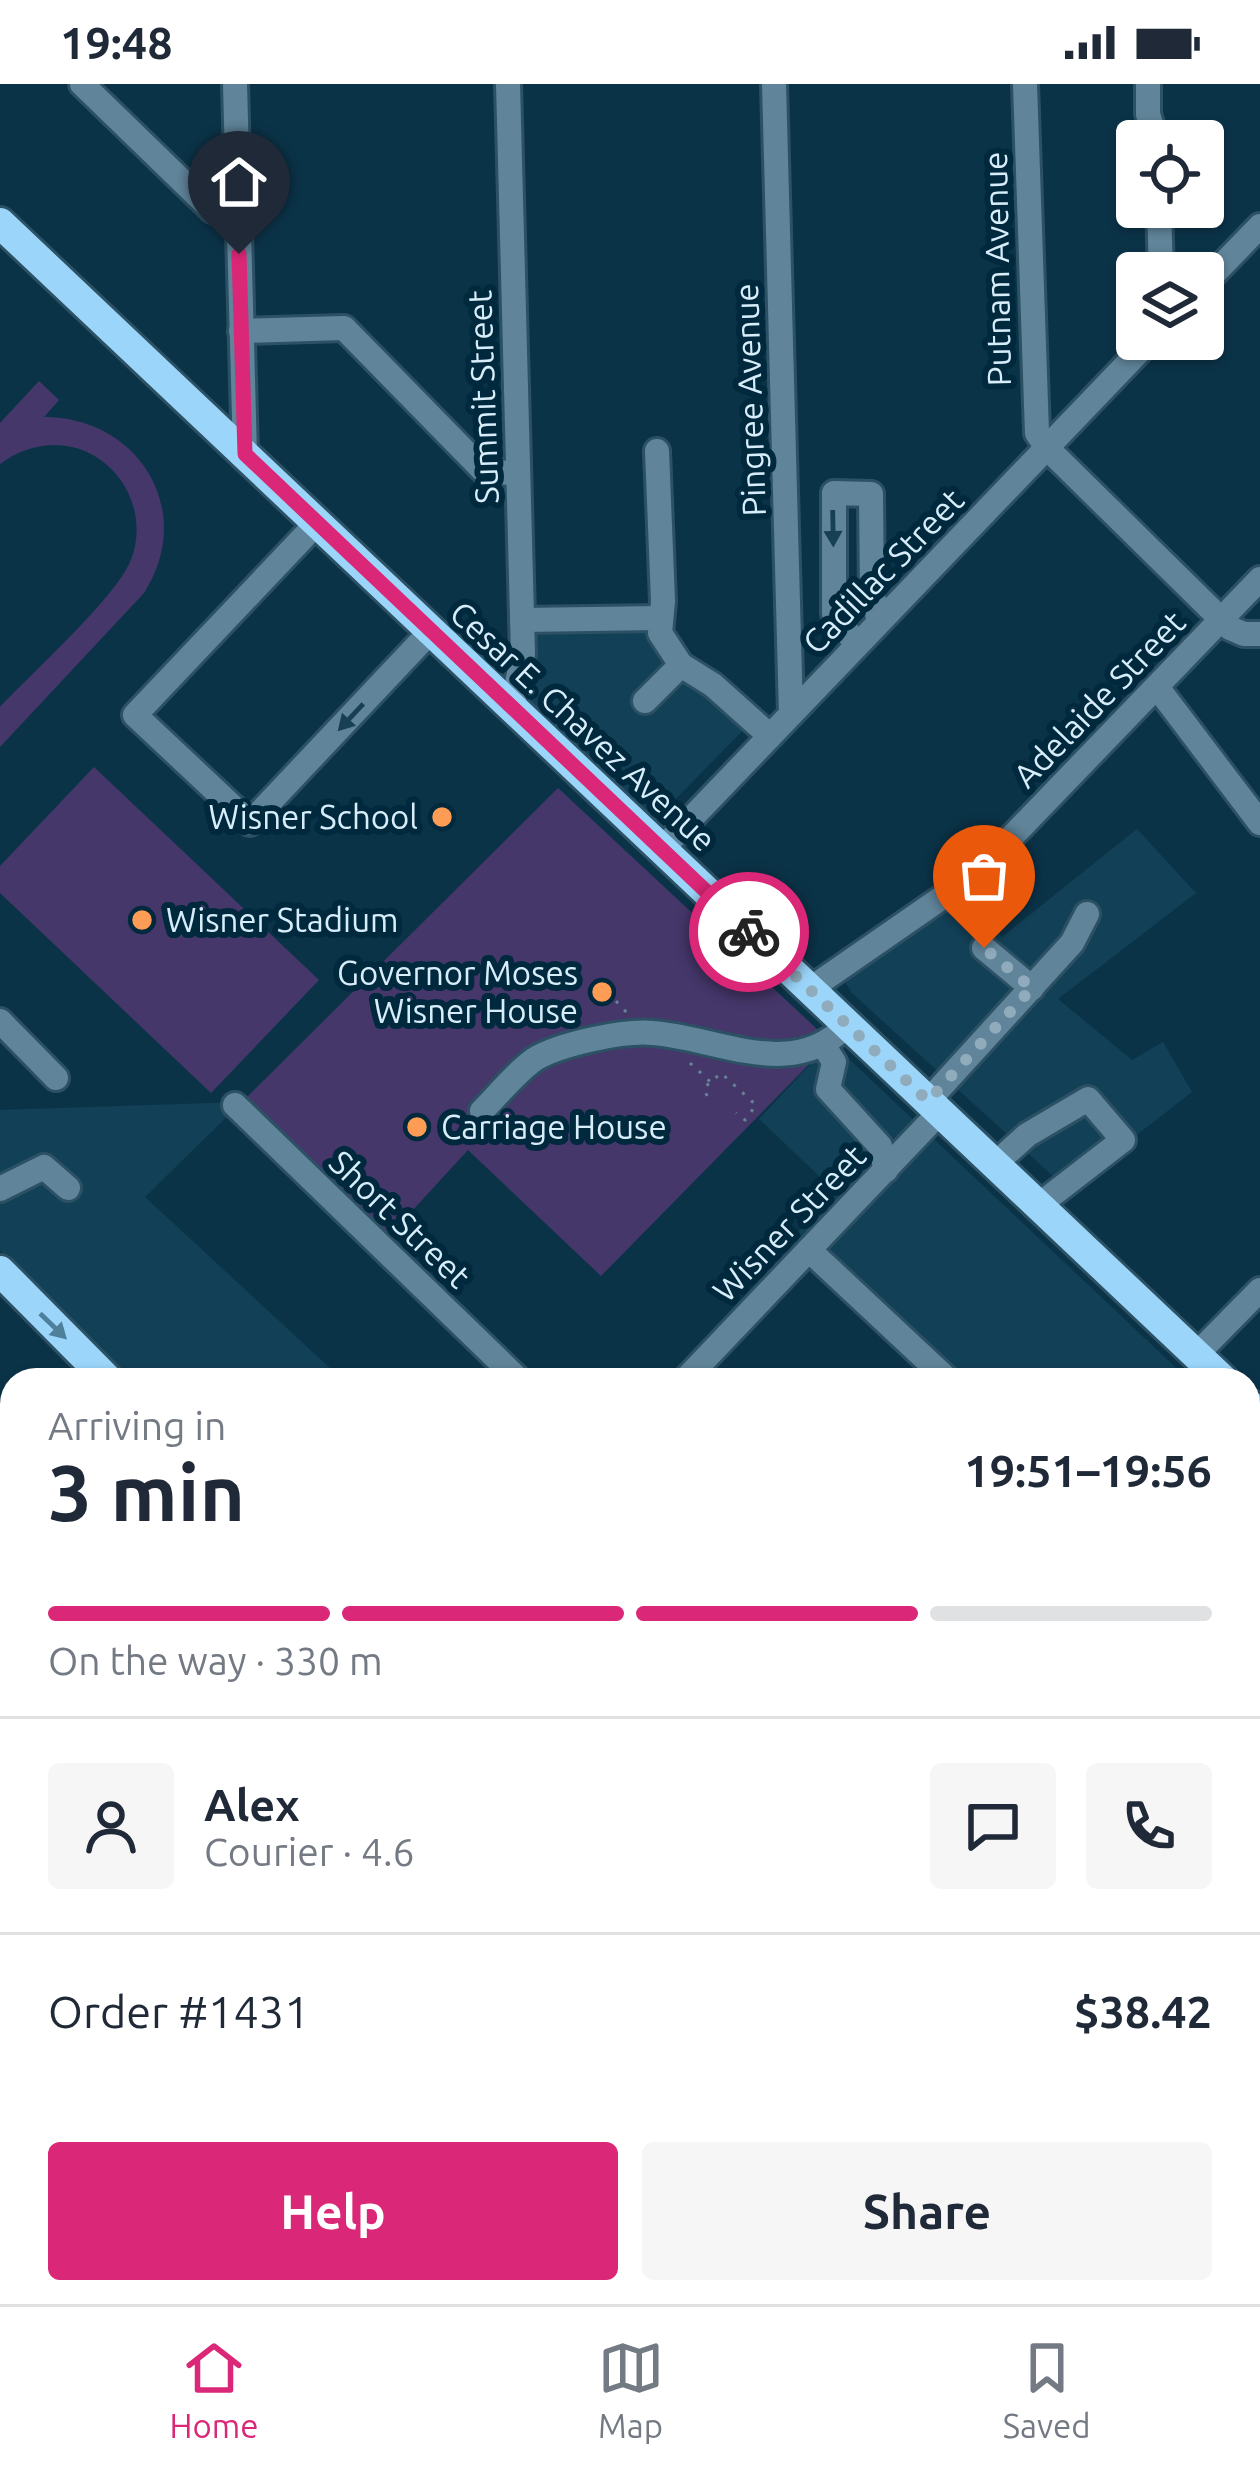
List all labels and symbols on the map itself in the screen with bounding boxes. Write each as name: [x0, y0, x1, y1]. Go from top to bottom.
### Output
pin: [188, 131, 290, 254]
street label: Putnam Avenue: [976, 151, 1017, 387]
street label: Pingree Avenue: [727, 283, 772, 517]
street label: Summit Street: [460, 290, 505, 504]
street label: Cadillac Street: [795, 481, 970, 660]
one-way arrow: [824, 510, 843, 548]
street label: Cesar E. Chavez Avenue: [443, 593, 723, 858]
street label: Adelaide Street: [1005, 603, 1192, 794]
one-way arrow: [338, 702, 366, 731]
place label: Wisner School: [209, 798, 418, 835]
marker: Wisner School: [429, 804, 455, 830]
pin: [933, 825, 1035, 948]
courier: [689, 872, 809, 992]
place label: Wisner Stadium: [166, 901, 398, 938]
marker: Wisner Stadium: [129, 907, 155, 933]
place label: Governor Moses Wisner House: [337, 954, 578, 1029]
marker: Governor Moses Wisner House: [589, 979, 615, 1005]
place label: Carriage House: [441, 1108, 667, 1145]
marker: Carriage House: [404, 1114, 430, 1140]
street label: Wisner Street: [705, 1137, 872, 1308]
street label: Short Street: [323, 1143, 478, 1295]
one-way arrow: [38, 1312, 67, 1340]

